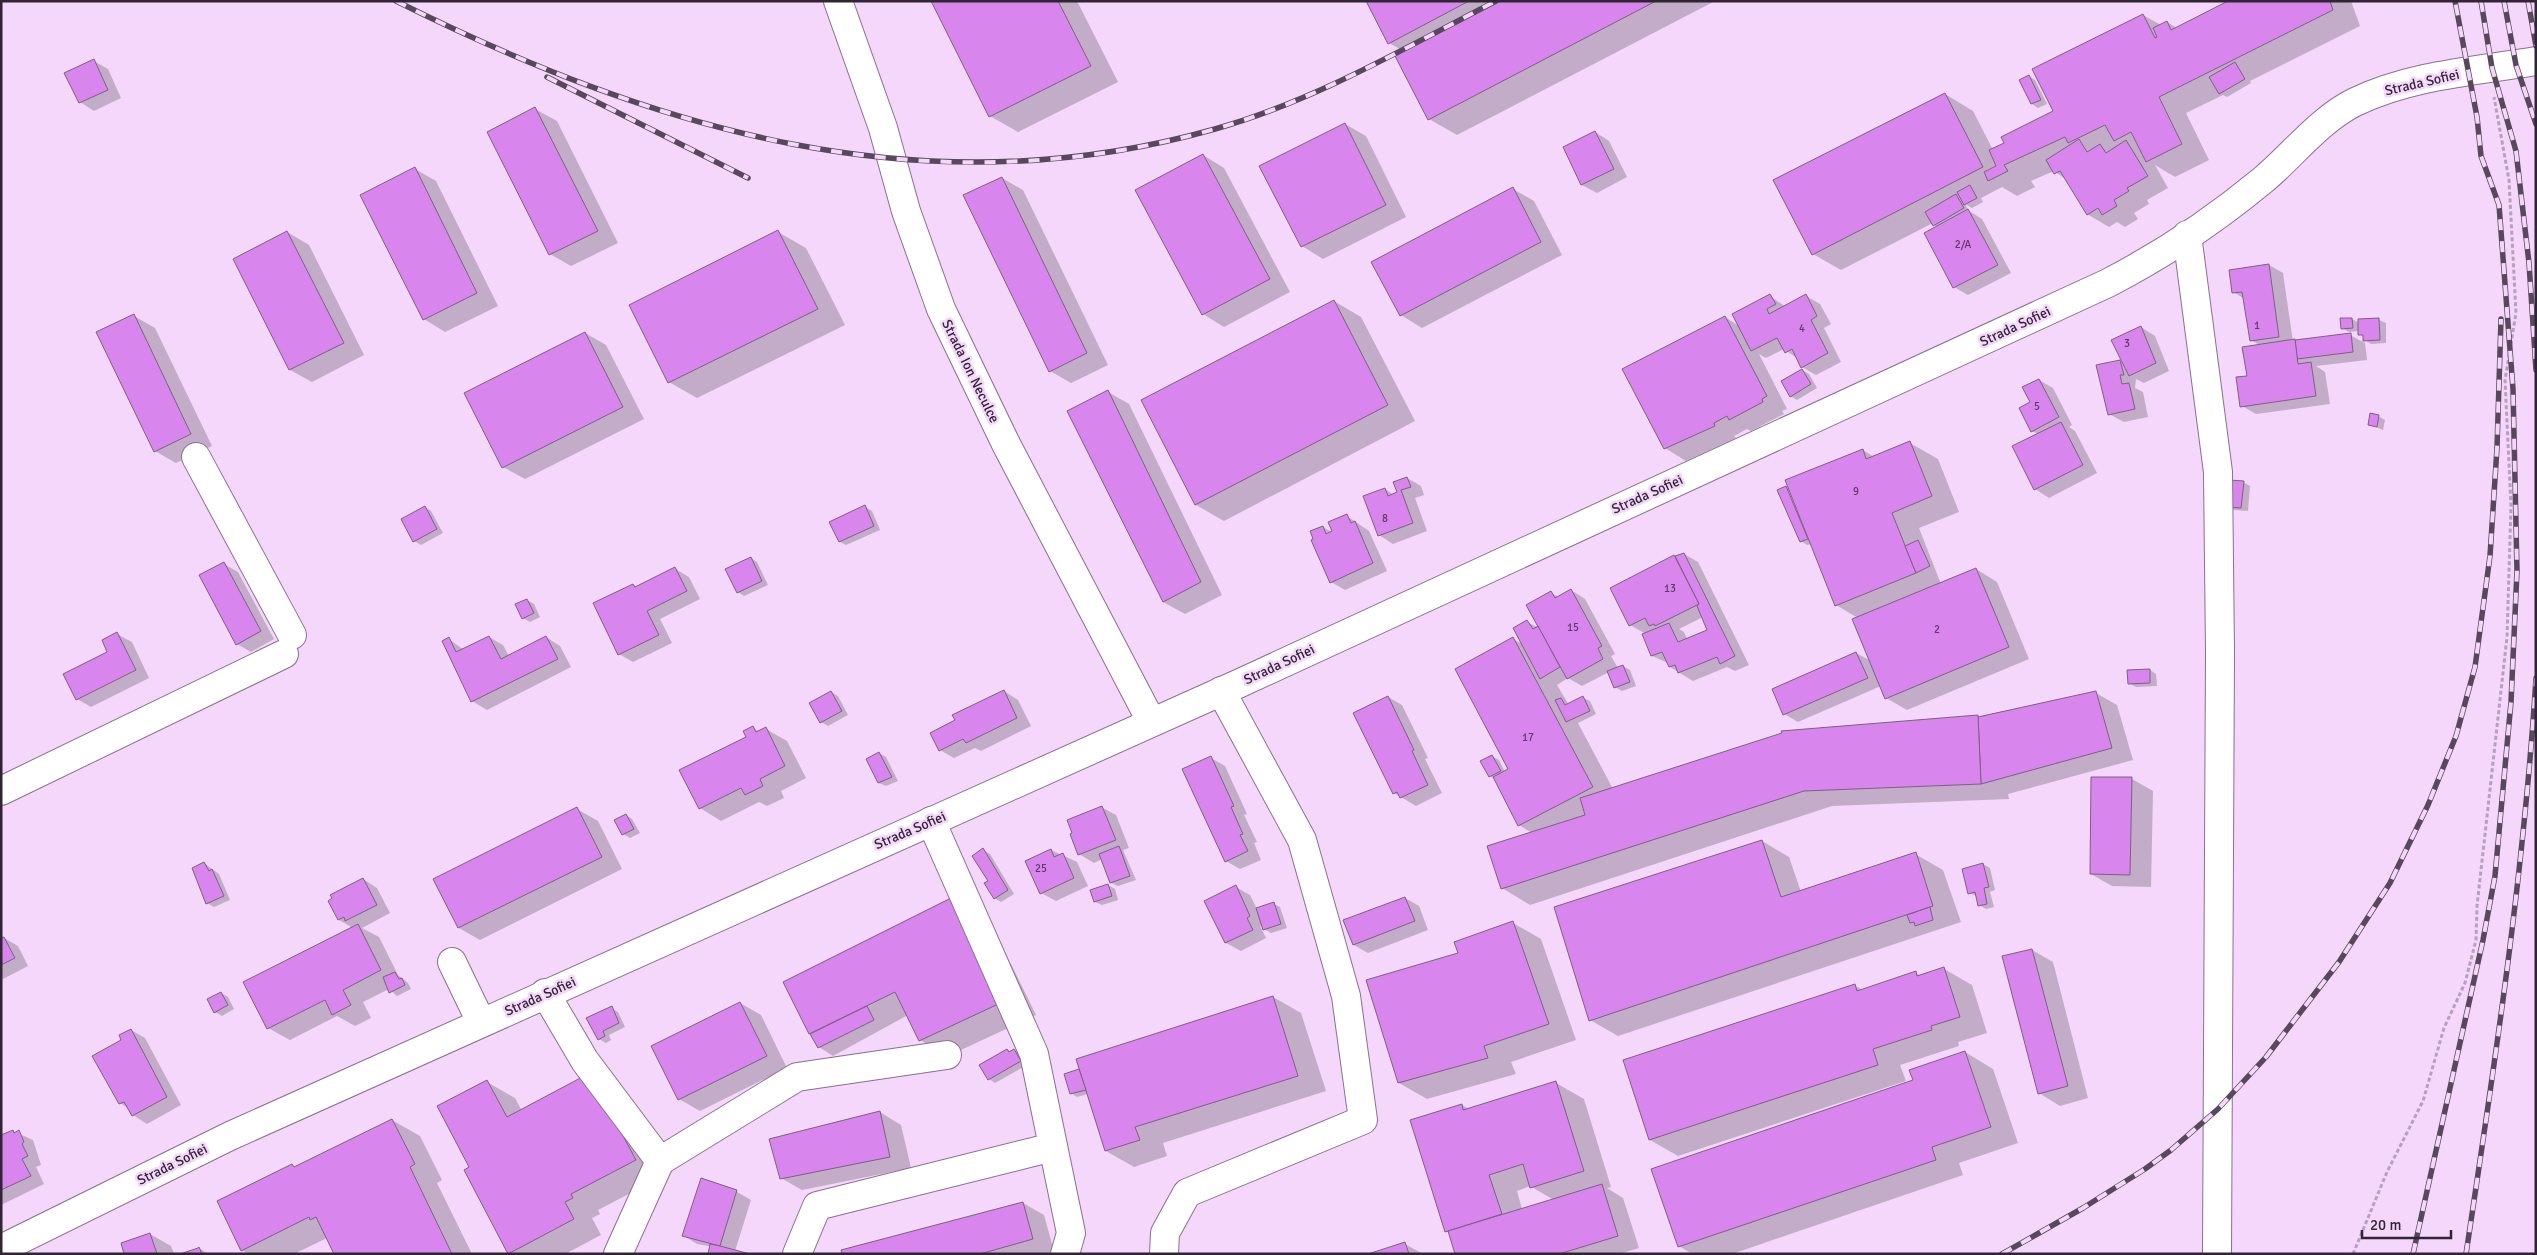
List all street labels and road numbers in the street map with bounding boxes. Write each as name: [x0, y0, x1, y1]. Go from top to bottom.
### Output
street label: Strada Sofiei: [2383, 66, 2461, 99]
street label: Strada Sofiei: [1977, 303, 2053, 350]
street label: Strada Ion Neculce: [938, 317, 1003, 426]
street label: Strada Sofiei: [1609, 471, 1686, 518]
street label: Strada Sofiei: [1241, 641, 1317, 688]
street label: Strada Sofiei: [872, 808, 949, 853]
street label: Strada Sofiei: [502, 973, 579, 1020]
street label: Strada Sofiei: [134, 1140, 210, 1189]

